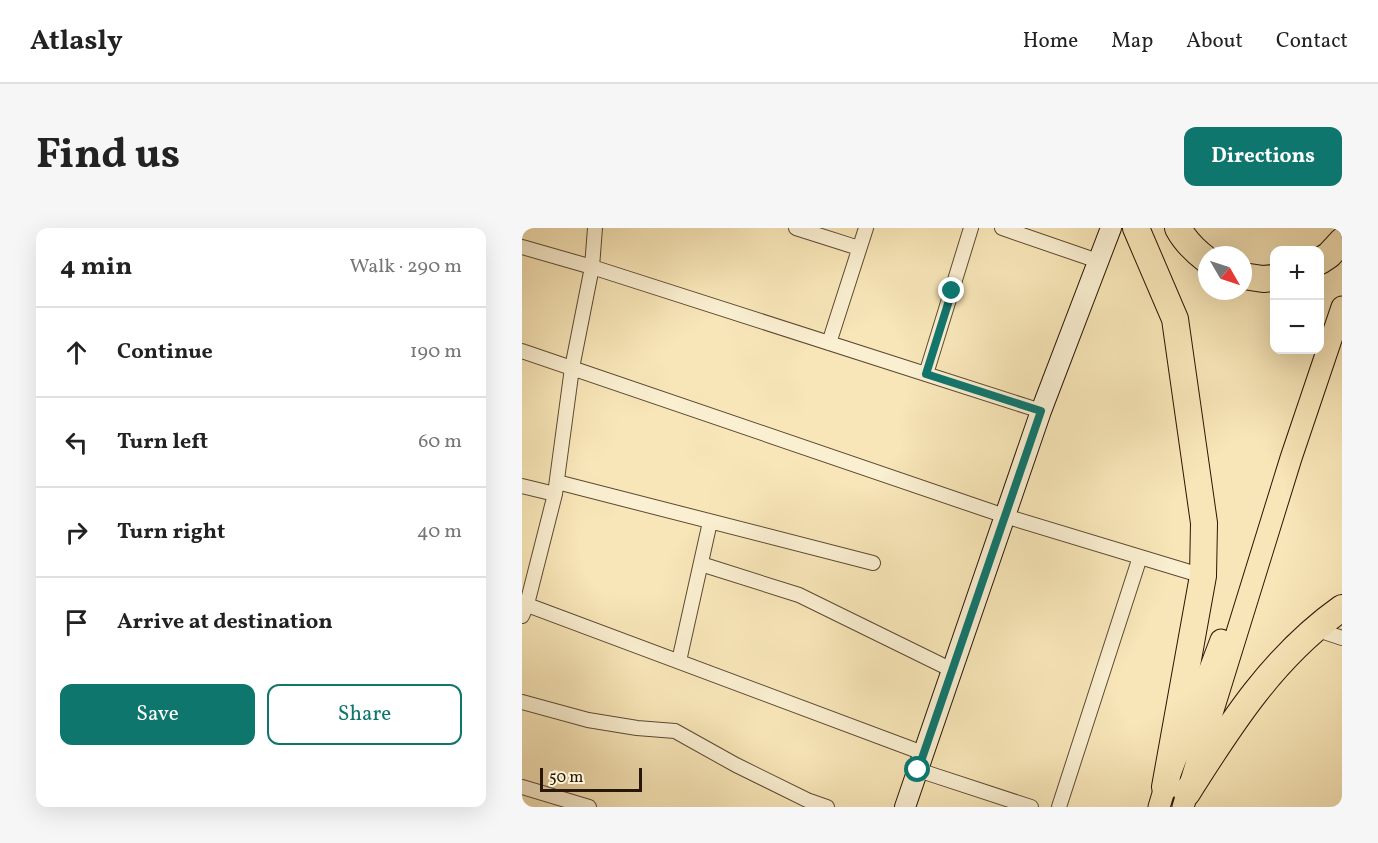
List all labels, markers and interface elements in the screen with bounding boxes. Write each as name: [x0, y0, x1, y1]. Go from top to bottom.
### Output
text: Atlasly: [30, 22, 123, 61]
text: Home: [1023, 27, 1078, 56]
text: Map: [1111, 27, 1153, 56]
text: About: [1186, 27, 1243, 56]
text: Contact: [1276, 27, 1348, 56]
text: Find us: [36, 127, 180, 186]
button: Directions: [1184, 127, 1342, 186]
north arrow: [1198, 246, 1252, 300]
map controls: [1270, 246, 1324, 354]
button: +: [1270, 246, 1324, 300]
text: 4 min: [60, 249, 132, 285]
text: Walk · 290 m: [350, 253, 462, 281]
route end: [938, 277, 964, 303]
button: −: [1270, 300, 1324, 354]
icon: ahead: [60, 336, 93, 369]
text: Continue: [117, 337, 213, 368]
text: 190 m: [410, 338, 462, 366]
icon: left: [60, 426, 93, 459]
text: Turn left: [117, 427, 208, 458]
text: 60 m: [418, 428, 462, 456]
icon: right: [60, 516, 93, 549]
text: Turn right: [117, 517, 225, 548]
text: 40 m: [417, 518, 462, 546]
icon: arrive: [60, 606, 93, 639]
text: Arrive at destination: [117, 607, 333, 638]
button: Save: [60, 684, 255, 745]
button: Share: [267, 684, 462, 745]
route start: [904, 756, 930, 782]
scale bar: [540, 765, 642, 792]
text: 50 m: [549, 767, 583, 789]

